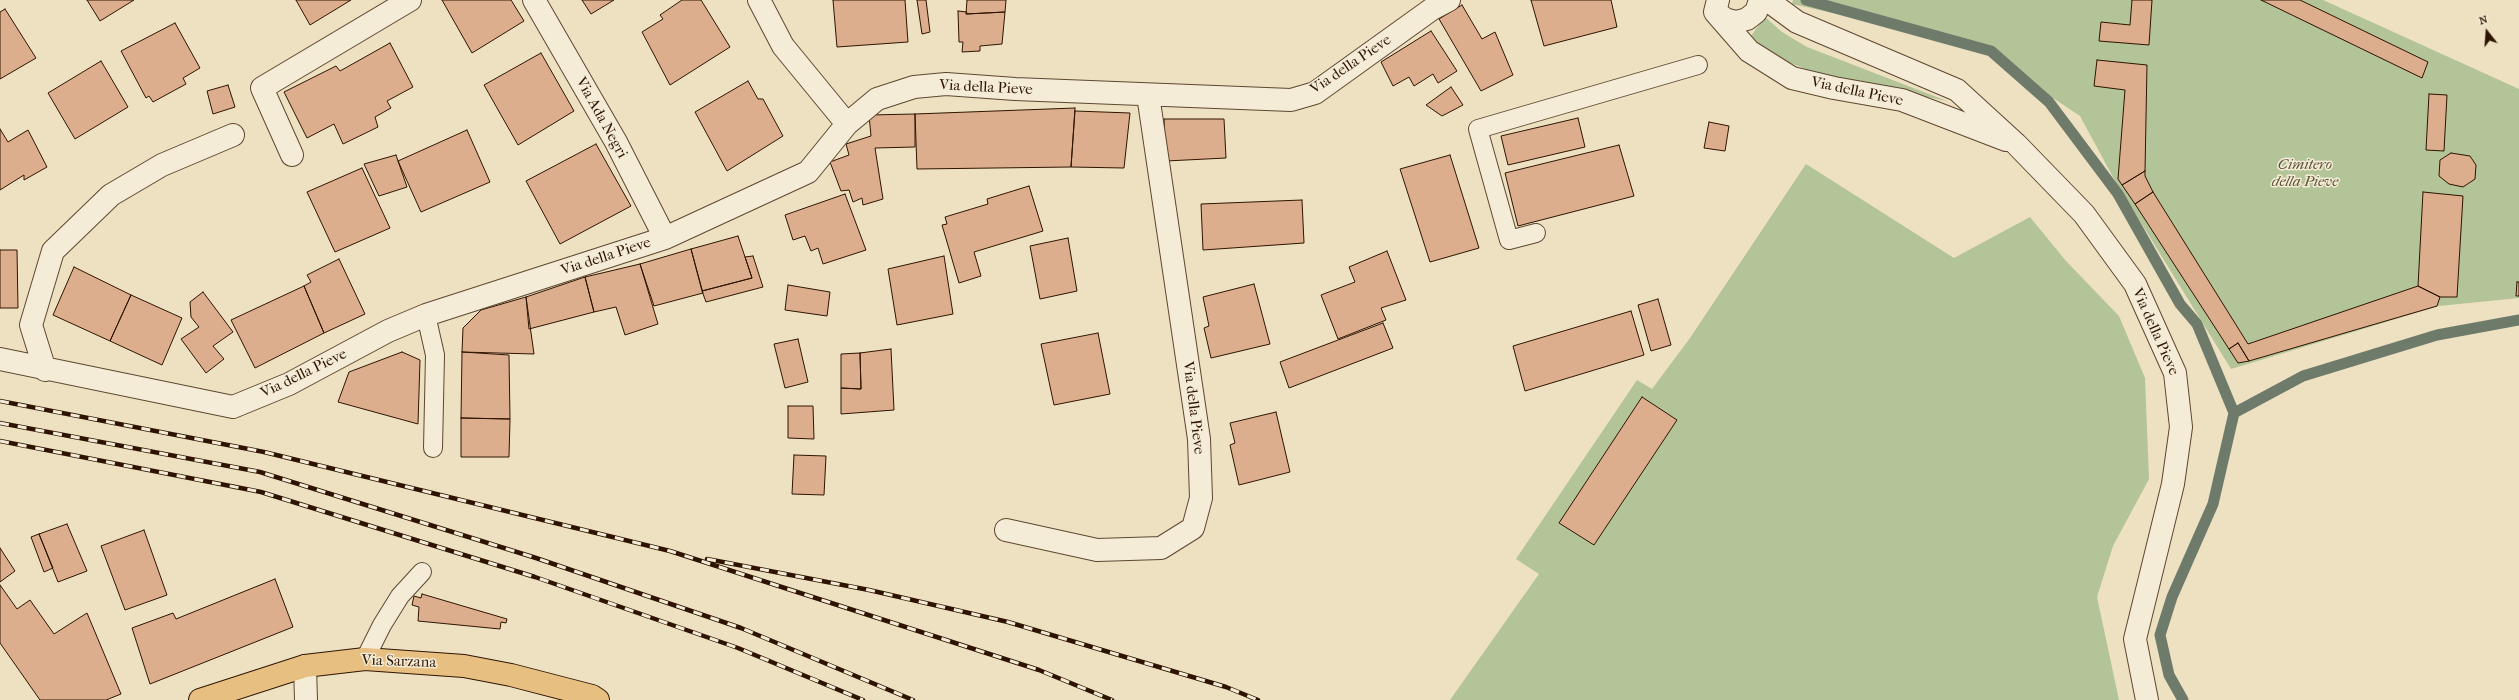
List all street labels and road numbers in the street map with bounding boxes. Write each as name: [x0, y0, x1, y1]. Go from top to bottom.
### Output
street label: Via della Pieve: [1307, 31, 1395, 99]
street label: Via della Pieve: [1809, 73, 1905, 111]
street label: Via Ada Negri: [571, 74, 631, 162]
street label: Via della Pieve: [939, 77, 1033, 99]
street label: Via della Pieve: [559, 234, 653, 280]
street label: Via della Pieve: [2128, 286, 2182, 378]
street label: Via della Pieve: [258, 345, 350, 403]
street label: Via della Pieve: [1178, 360, 1208, 456]
street label: Via Sarzana: [361, 652, 437, 672]

